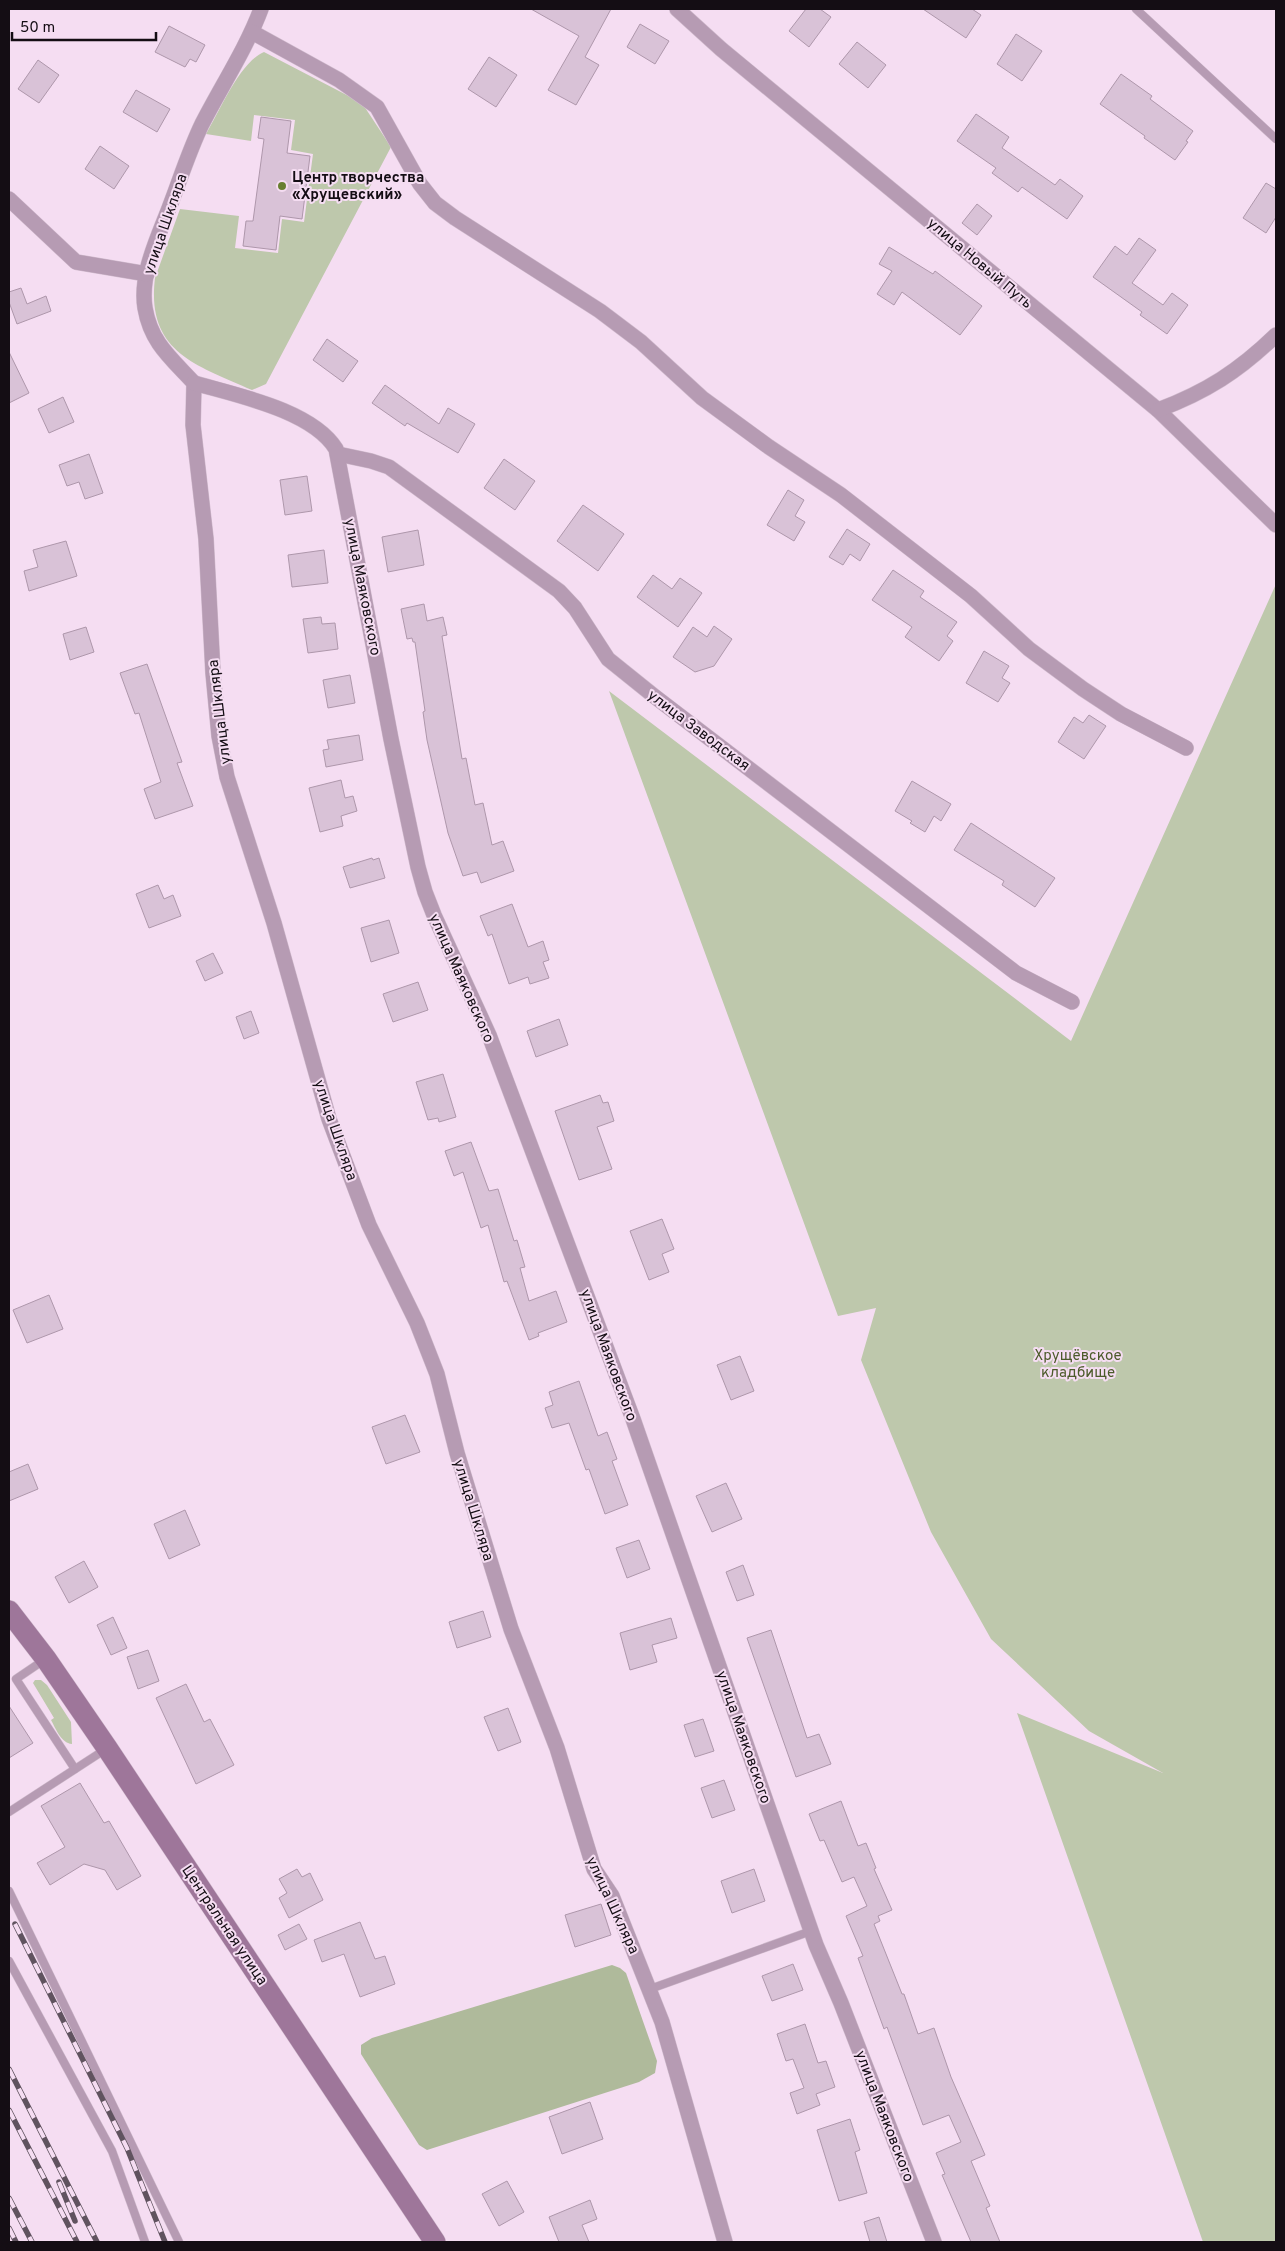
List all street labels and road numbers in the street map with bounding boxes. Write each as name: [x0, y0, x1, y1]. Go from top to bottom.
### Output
street label: улица Шкляра: [140, 172, 193, 277]
street label: улица Новый Путь: [923, 215, 1036, 314]
street label: улица Маяковского: [339, 517, 384, 657]
street label: улица Шкляра: [205, 658, 236, 765]
street label: улица Заводская: [643, 686, 753, 776]
street label: улица Маяковского: [424, 911, 498, 1046]
street label: улица Шкляра: [308, 1078, 361, 1183]
street label: улица Маяковского: [575, 1287, 640, 1424]
street label: улица Шкляра: [448, 1457, 497, 1564]
street label: улица Маяковского: [711, 1669, 774, 1806]
street label: улица Шкляра: [581, 1854, 643, 1957]
street label: Центральная улица: [177, 1862, 271, 1989]
street label: улица Маяковского: [850, 2048, 917, 2185]

